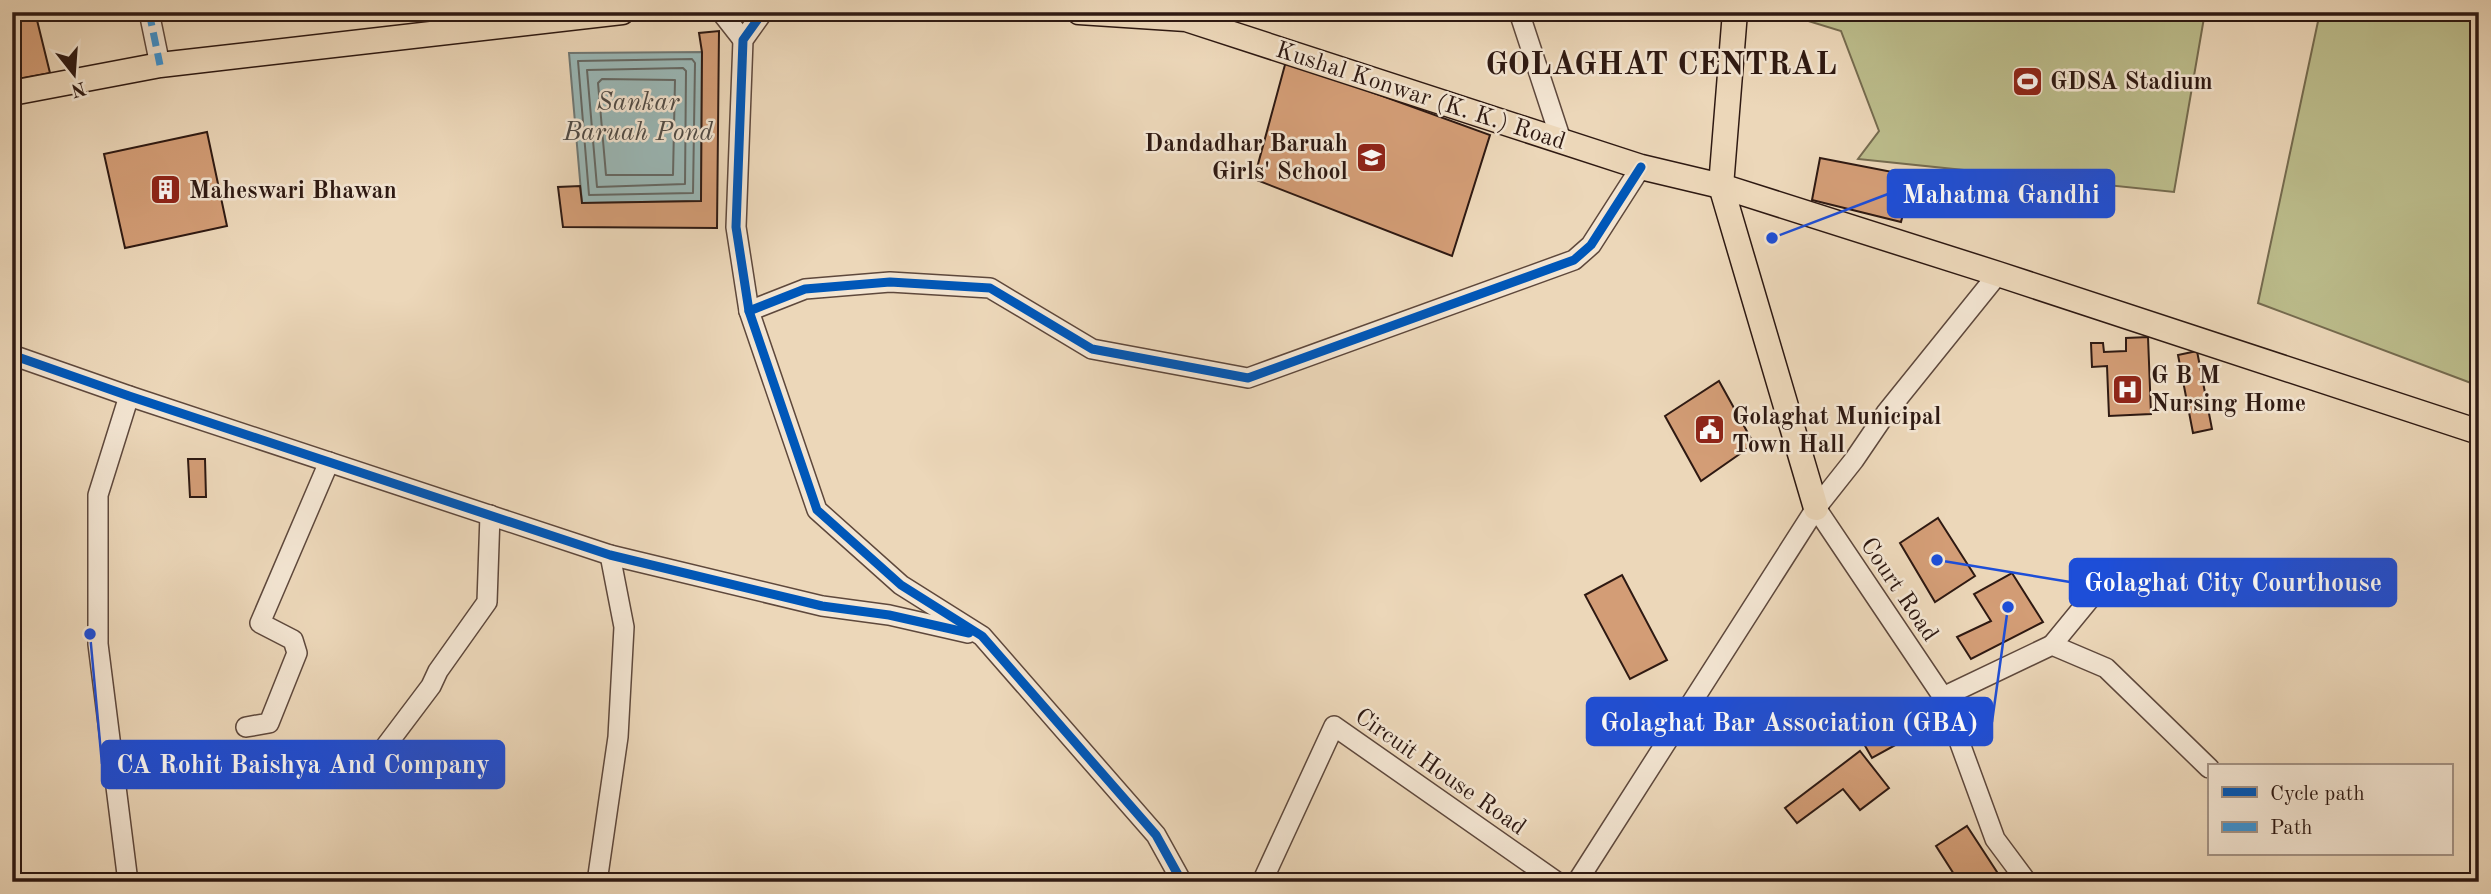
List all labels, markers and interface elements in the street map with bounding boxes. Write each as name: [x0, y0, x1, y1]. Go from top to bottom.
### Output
north arrow: [38, 38, 108, 108]
street label: Kushal Konwar (K. K.) Road: [1273, 39, 1568, 155]
district label: GOLAGHAT CENTRAL: [1485, 50, 1837, 82]
sports icon: GDSA Stadium: [2010, 64, 2044, 98]
place label: GDSA Stadium: [2050, 71, 2213, 95]
text: N: [68, 77, 88, 99]
water label: Sankar Baruah Pond: [562, 90, 713, 146]
place label: Dandadhar Baruah Girls' School: [1144, 133, 1348, 185]
school or university icon: Dandadhar Baruah Girls' School: [1354, 140, 1388, 174]
callout: Mahatma Gandhi: [1888, 170, 2114, 217]
building icon: Maheswari Bhawan: [149, 173, 183, 207]
place label: Maheswari Bhawan: [189, 180, 397, 204]
text: Mahatma Gandhi: [1902, 183, 2100, 209]
place label: G B M Nursing Home: [2151, 365, 2306, 417]
hospital icon: G B M Nursing Home: [2111, 372, 2145, 406]
place label: Golaghat Municipal Town Hall: [1732, 406, 1941, 458]
public building icon: Golaghat Municipal Town Hall: [1692, 413, 1726, 447]
street label: Court Road: [1855, 534, 1942, 646]
callout: Golaghat City Courthouse: [2070, 559, 2396, 606]
text: Golaghat City Courthouse: [2084, 571, 2382, 597]
callout: Golaghat Bar Association (GBA): [1587, 698, 1992, 745]
street label: Circuit House Road: [1350, 705, 1530, 841]
text: Golaghat Bar Association (GBA): [1600, 711, 1978, 737]
callout: CA Rohit Baishya And Company: [102, 741, 504, 788]
text: CA Rohit Baishya And Company: [116, 753, 490, 779]
legend: [2208, 764, 2452, 856]
text: Cycle path: [2270, 784, 2365, 805]
text: Path: [2270, 818, 2313, 839]

